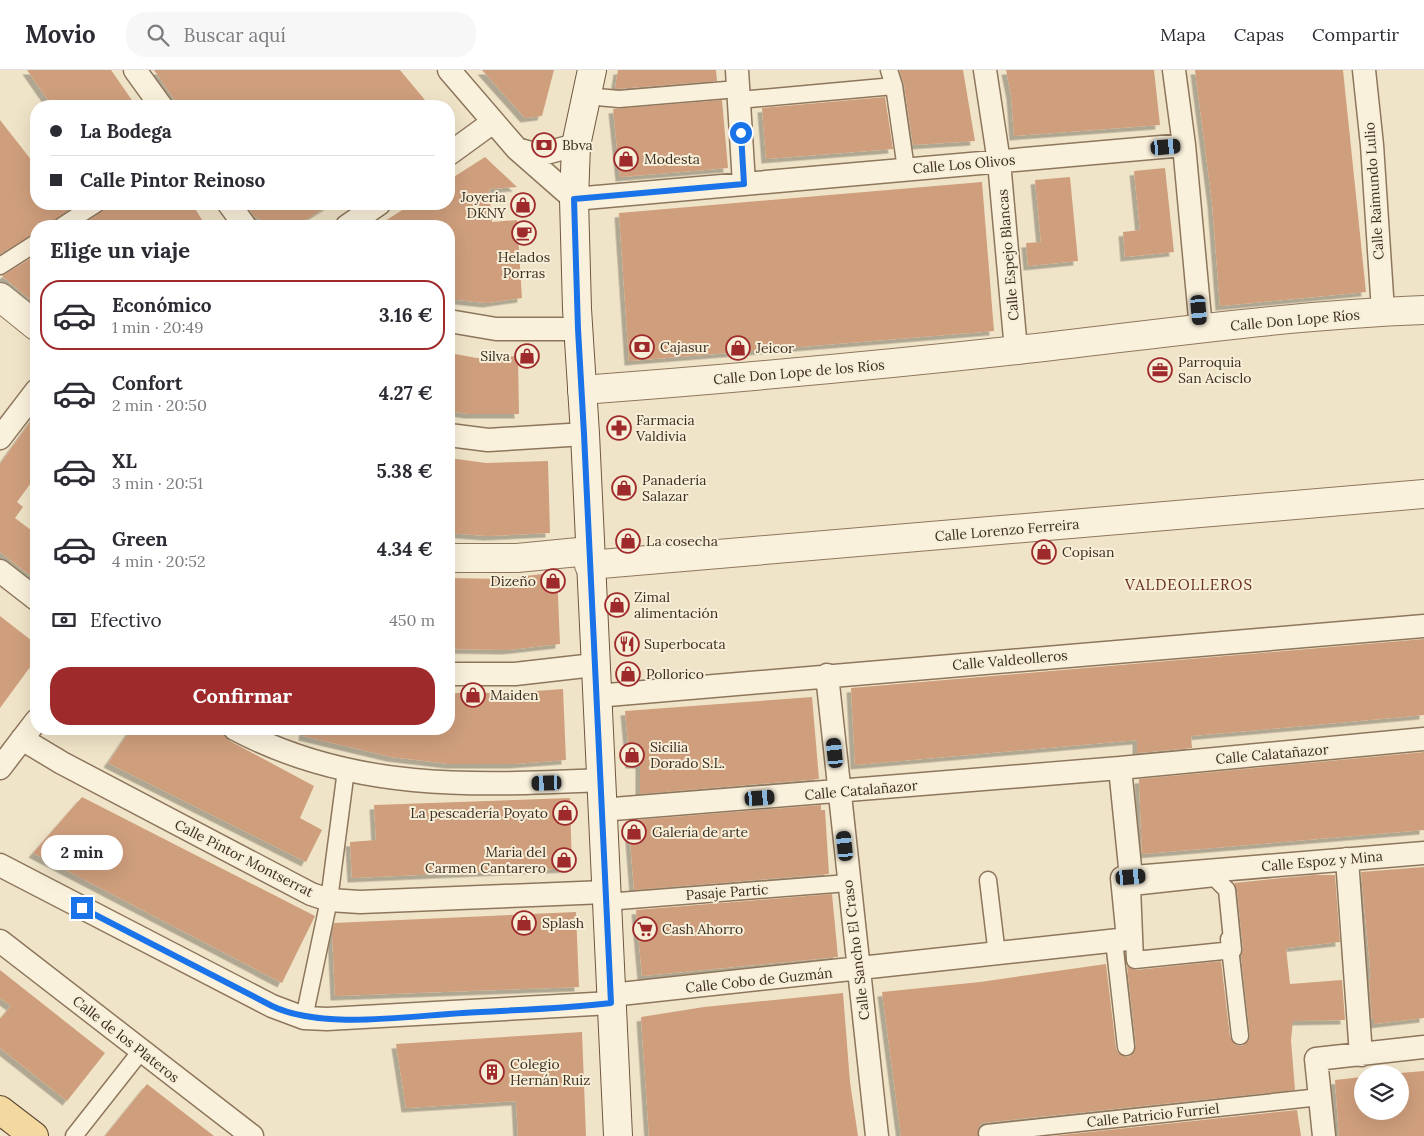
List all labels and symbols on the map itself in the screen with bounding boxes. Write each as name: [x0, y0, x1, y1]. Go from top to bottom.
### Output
route start: [730, 122, 752, 144]
street label: Calle Raimundo Lulio: [1360, 122, 1388, 260]
bank icon: Bbva: [531, 132, 557, 158]
place label: Bbva: [562, 136, 593, 154]
car: [1150, 138, 1181, 156]
shop icon: Modesta: [613, 146, 639, 172]
place label: Modesta: [644, 150, 700, 168]
street label: Calle Los Olivos: [912, 151, 1016, 177]
place label: Joyeria DKNY: [460, 188, 507, 222]
street label: Calle Espejo Blancas: [993, 189, 1023, 321]
shop icon: Joyeria DKNY: [510, 192, 536, 218]
cafe icon: Helados Porras: [511, 220, 537, 246]
place label: Helados Porras: [498, 248, 550, 282]
car: [1190, 294, 1207, 326]
street label: Calle Don Lope Ríos: [1229, 305, 1361, 335]
bank icon: Cajasur: [629, 334, 655, 360]
shop icon: Jeicor: [725, 335, 751, 361]
place label: Cajasur: [660, 338, 709, 356]
place label: Jeicor: [755, 339, 794, 357]
shop icon: Silva: [514, 343, 540, 369]
place label: Silva: [480, 347, 510, 365]
place label: Parroquia San Acisclo: [1178, 353, 1251, 387]
street label: Calle Don Lope de los Ríos: [713, 356, 885, 388]
office icon: Parroquia San Acisclo: [1147, 357, 1173, 383]
place label: Farmacia Valdivia: [635, 411, 695, 445]
pharmacy icon: Farmacia Valdivia: [606, 415, 632, 441]
place label: Panadería Salazar: [642, 471, 707, 505]
shop icon: Panadería Salazar: [611, 475, 637, 501]
street label: Calle Lorenzo Ferreira: [934, 515, 1080, 545]
shop icon: La cosecha: [615, 528, 641, 554]
place label: La cosecha: [646, 532, 718, 550]
shop icon: Copisan: [1031, 539, 1057, 565]
place label: Copisan: [1062, 543, 1115, 561]
shop icon: Dizeño: [540, 568, 566, 594]
place label: Dizeño: [490, 572, 536, 590]
district label: VALDEOLLEROS: [1124, 575, 1253, 594]
place label: Zimal alimentación: [634, 588, 719, 622]
shop icon: Zimal alimentación: [604, 592, 630, 618]
restaurant icon: Superbocata: [614, 631, 640, 657]
place label: Superbocata: [644, 635, 726, 653]
street label: Calle Valdeolleros: [952, 646, 1068, 674]
shop icon: Pollorico: [615, 661, 641, 687]
place label: Pollorico: [646, 665, 704, 683]
shop icon: Maiden: [460, 682, 486, 708]
place label: Maiden: [490, 686, 539, 704]
car: [825, 737, 844, 769]
place label: Sicilia Dorado S.L.: [650, 738, 725, 772]
street label: Calle Calatañazor: [1215, 740, 1329, 768]
shop icon: Sicilia Dorado S.L.: [619, 742, 645, 768]
car: [531, 775, 562, 791]
street label: Calle Catalañazor: [804, 776, 918, 804]
car: [744, 789, 775, 807]
shop icon: La pescadería Poyato: [552, 800, 578, 826]
place label: La pescadería Poyato: [410, 804, 548, 822]
street label: Calle Pintor Montserrat: [172, 815, 317, 901]
shop icon: Galería de arte: [621, 819, 647, 845]
place label: Galería de arte: [652, 823, 749, 841]
car: [835, 830, 854, 862]
callout: 2 min: [41, 836, 123, 870]
place label: Maria del Carmen Cantarero: [425, 843, 546, 877]
shop icon: Maria del Carmen Cantarero: [551, 847, 577, 873]
street label: Calle Espoz y Mina: [1260, 847, 1384, 875]
car: [1115, 868, 1146, 886]
street label: Calle Sancho El Craso: [838, 879, 874, 1021]
street label: Pasaje Partic: [685, 880, 769, 904]
route end: [71, 897, 93, 919]
shop icon: Splash: [511, 910, 537, 936]
place label: Splash: [542, 914, 584, 932]
supermarket icon: Cash Ahorro: [632, 916, 658, 942]
place label: Cash Ahorro: [662, 920, 743, 938]
street label: Calle Cobo de Guzmán: [685, 963, 834, 997]
street label: Calle de los Plateros: [69, 992, 183, 1086]
place label: Colegio Hernán Ruiz: [510, 1055, 590, 1089]
building icon: Colegio Hernán Ruiz: [479, 1059, 505, 1085]
street label: Calle Patricio Furriel: [1086, 1099, 1220, 1131]

